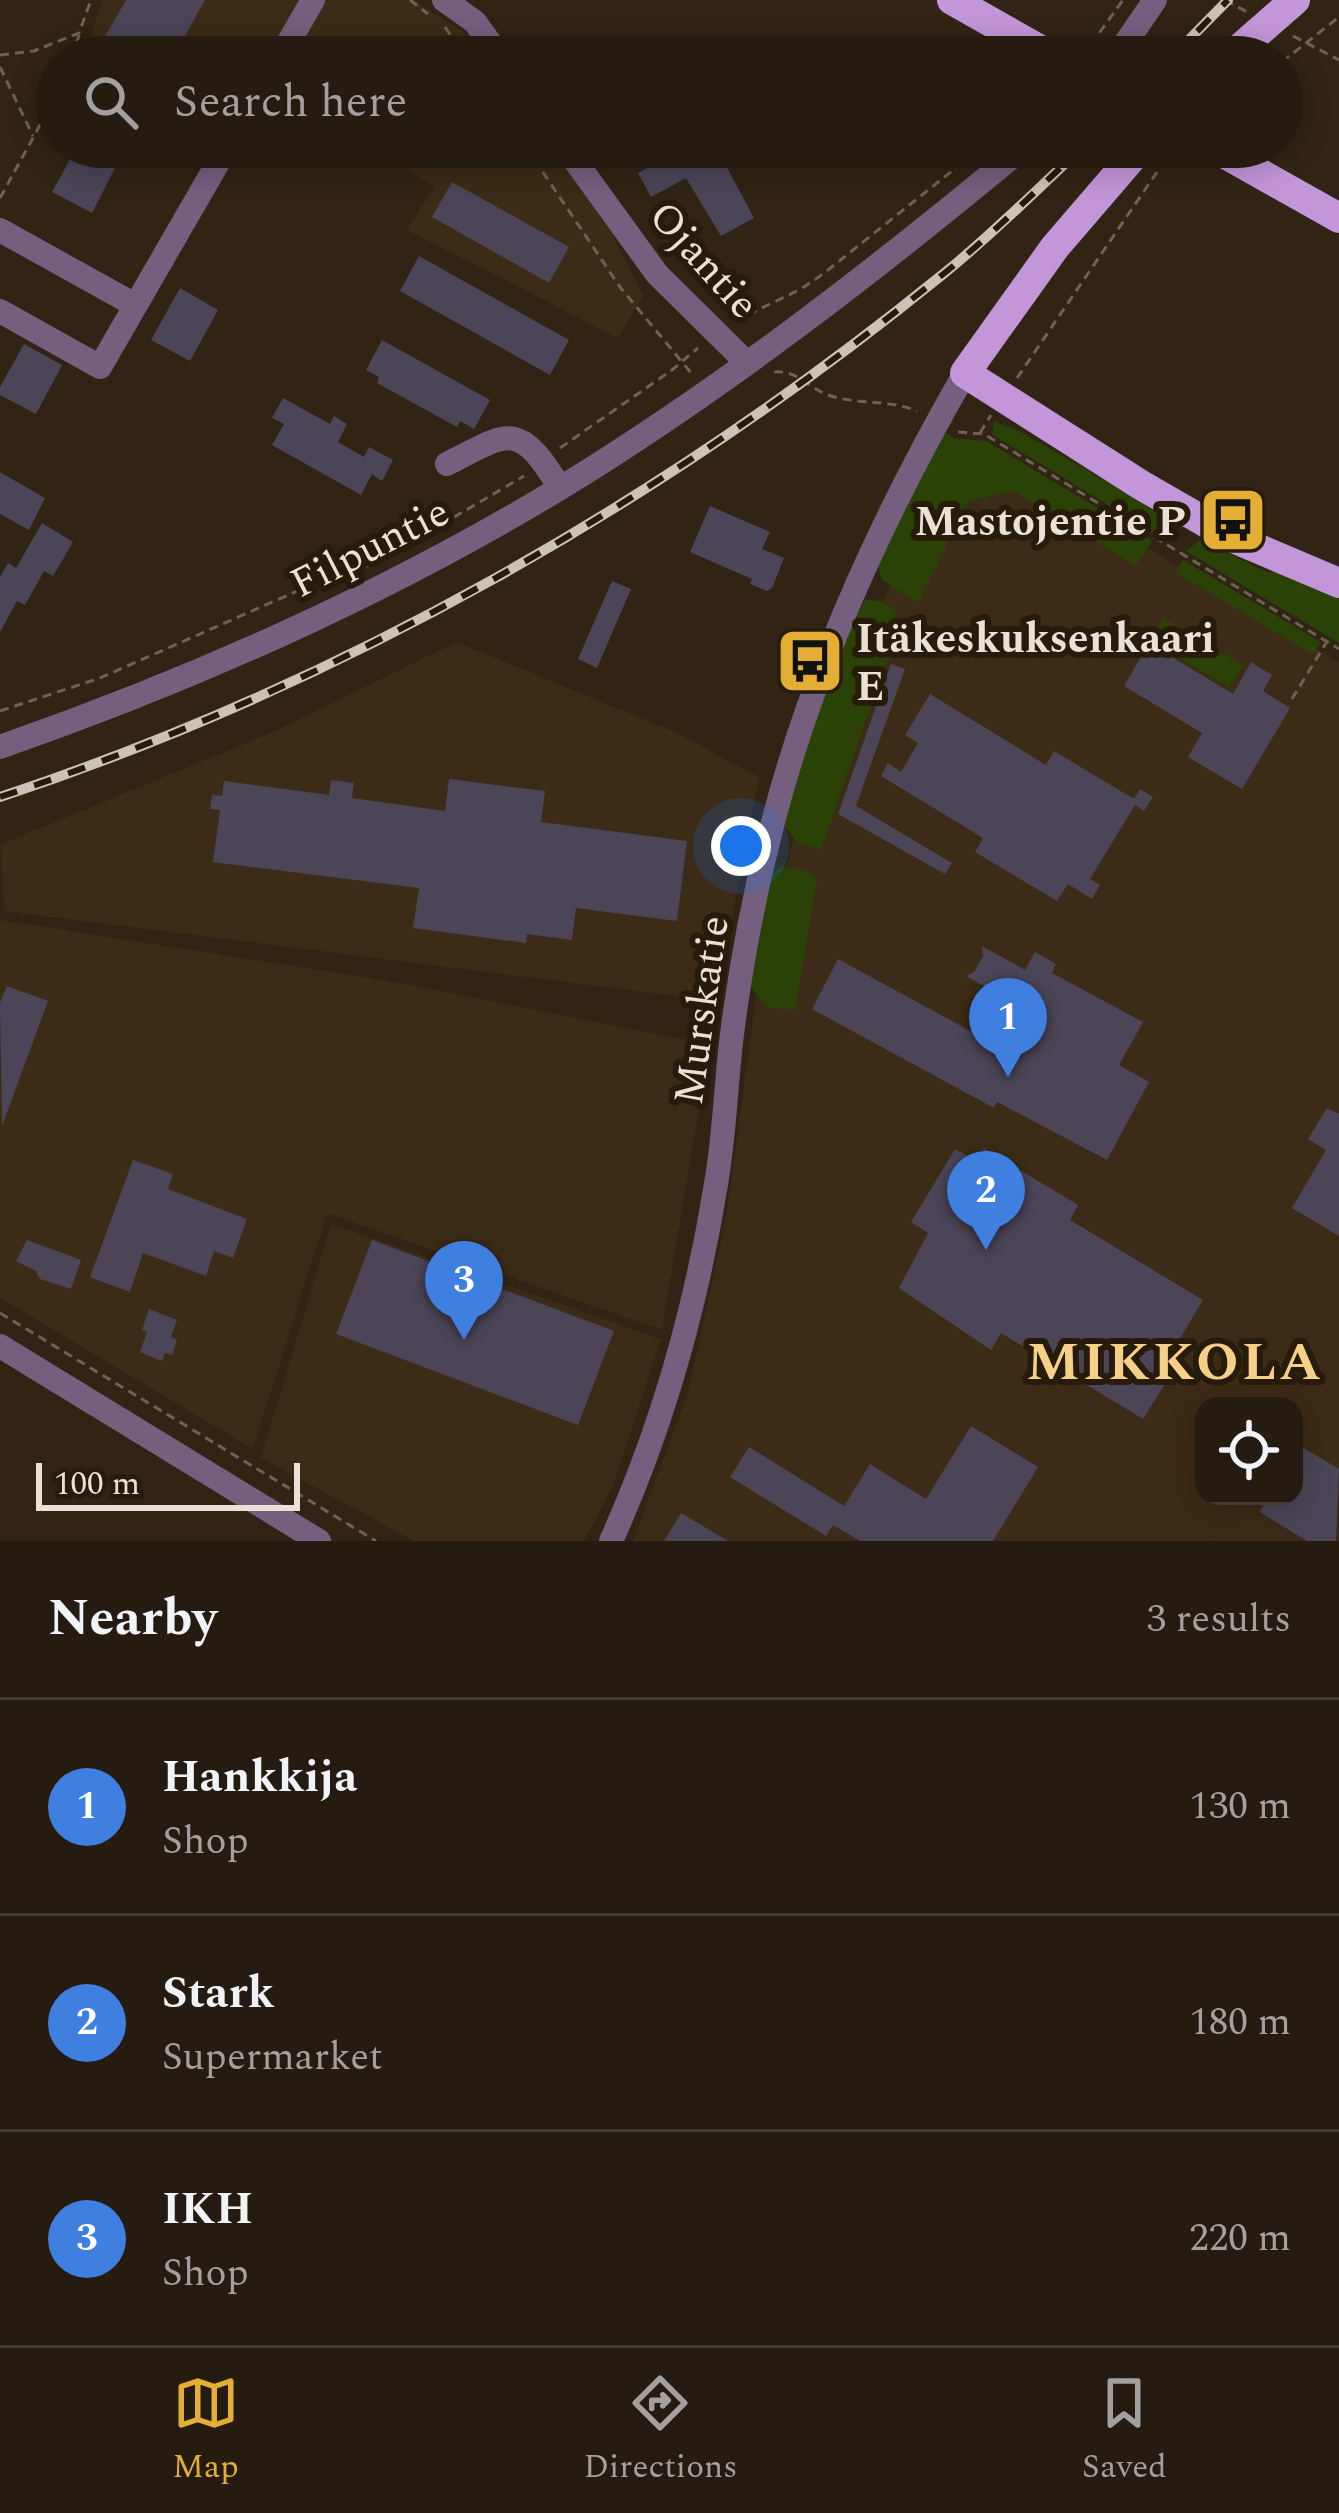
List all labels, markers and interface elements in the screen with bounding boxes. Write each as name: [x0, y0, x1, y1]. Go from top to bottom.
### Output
search box: [36, 36, 1303, 168]
text: Search here: [174, 68, 407, 137]
icon: search: [78, 69, 144, 135]
street label: Ojantie: [633, 187, 774, 334]
street label: Filpuntie: [280, 481, 461, 615]
bus stop icon: Mastojentie P: [1198, 485, 1268, 555]
place label: Mastojentie P: [915, 491, 1186, 554]
place label: Itäkeskuksenkaari E: [856, 608, 1215, 719]
bus stop icon: Itäkeskuksenkaari E: [775, 626, 845, 696]
your location: [711, 816, 771, 876]
street label: Murskatie: [658, 912, 747, 1109]
pin: 1: [969, 978, 1047, 1077]
pin: 2: [947, 1151, 1025, 1250]
pin: 3: [425, 1241, 503, 1340]
district label: MIKKOLA: [1026, 1322, 1324, 1404]
map controls: [1195, 1397, 1303, 1505]
button: locate: [1195, 1397, 1303, 1505]
scale bar: [36, 1457, 300, 1510]
text: 100 m: [54, 1459, 140, 1509]
text: Nearby: [48, 1580, 217, 1658]
text: 3 results: [1147, 1590, 1291, 1649]
text: Hankkija: [162, 1743, 357, 1812]
text: 1: [76, 1777, 98, 1836]
text: 130 m: [1189, 1777, 1291, 1836]
text: Shop: [162, 1812, 249, 1871]
text: Stark: [162, 1959, 275, 2028]
text: 2: [76, 1993, 98, 2052]
text: 180 m: [1189, 1993, 1291, 2052]
text: Supermarket: [162, 2028, 383, 2087]
text: IKH: [162, 2175, 253, 2244]
text: 3: [76, 2209, 98, 2268]
text: 220 m: [1189, 2209, 1291, 2268]
text: Shop: [162, 2244, 249, 2303]
tab: Map: [172, 2370, 239, 2492]
tab: Directions: [583, 2370, 737, 2492]
tab: Saved: [1082, 2370, 1167, 2492]

